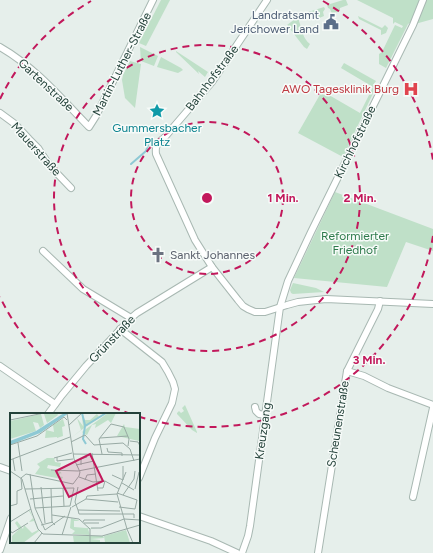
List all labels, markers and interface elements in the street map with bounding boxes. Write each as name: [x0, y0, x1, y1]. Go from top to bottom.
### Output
place label: Landratsamt Jerichower Land: [231, 8, 319, 36]
street label: Martin-Luther-Straße: [90, 9, 154, 118]
public building icon: Landratsamt Jerichower Land: [322, 13, 340, 31]
street label: Bahnhofstraße: [183, 42, 241, 114]
street label: Gartenstraße: [15, 56, 77, 115]
hospital icon: AWO Tagesklinik Burg: [402, 80, 420, 98]
place label: AWO Tagesklinik Burg: [282, 82, 399, 96]
place icon: Gummersbacher Platz: [148, 102, 166, 120]
street label: Kirchhofstraße: [331, 103, 379, 181]
street label: Mauerstraße: [8, 119, 64, 179]
place label: Gummersbacher Platz: [112, 121, 202, 149]
centre of rings: [200, 191, 214, 205]
text: 1 Min.: [267, 191, 299, 205]
text: 2 Min.: [343, 191, 377, 205]
park label: Reformierter Friedhof: [321, 229, 389, 257]
church icon: Sankt Johannes: [149, 246, 167, 264]
place label: Sankt Johannes: [170, 248, 255, 262]
street label: Grünstraße: [86, 312, 138, 366]
text: 3 Min.: [353, 353, 385, 367]
street label: Scheunenstraße: [324, 379, 352, 468]
street label: Kreuzgang: [252, 402, 274, 460]
inset map: [10, 413, 140, 543]

